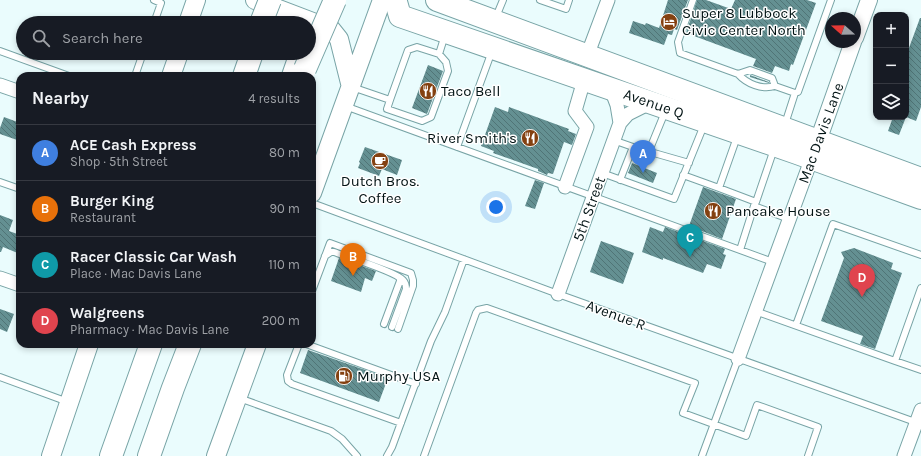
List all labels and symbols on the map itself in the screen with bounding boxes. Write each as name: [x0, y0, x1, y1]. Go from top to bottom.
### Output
place label: Super 8 Lubbock Civic Center North: [682, 4, 806, 39]
hotel icon: Super 8 Lubbock Civic Center North: [659, 12, 679, 32]
north arrow: [825, 12, 861, 48]
street label: Mac Davis Lane: [794, 80, 848, 186]
restaurant icon: Taco Bell: [418, 81, 438, 101]
place label: Taco Bell: [441, 82, 500, 100]
street label: Avenue Q: [621, 85, 686, 122]
restaurant icon: River Smith's: [520, 128, 540, 148]
place label: River Smith's: [427, 129, 517, 147]
pin: A: [630, 140, 656, 173]
cafe icon: Dutch Bros. Coffee: [370, 151, 390, 171]
place label: Dutch Bros. Coffee: [341, 172, 420, 207]
street label: 5th Street: [569, 174, 609, 244]
your location: [486, 197, 506, 217]
restaurant icon: Pancake House: [703, 201, 723, 221]
place label: Pancake House: [726, 202, 830, 220]
pin: C: [677, 224, 703, 257]
pin: B: [340, 243, 366, 276]
pin: D: [849, 264, 875, 297]
street label: Avenue R: [584, 296, 648, 334]
fuel station icon: Murphy USA: [334, 366, 354, 386]
place label: Murphy USA: [357, 367, 440, 385]

